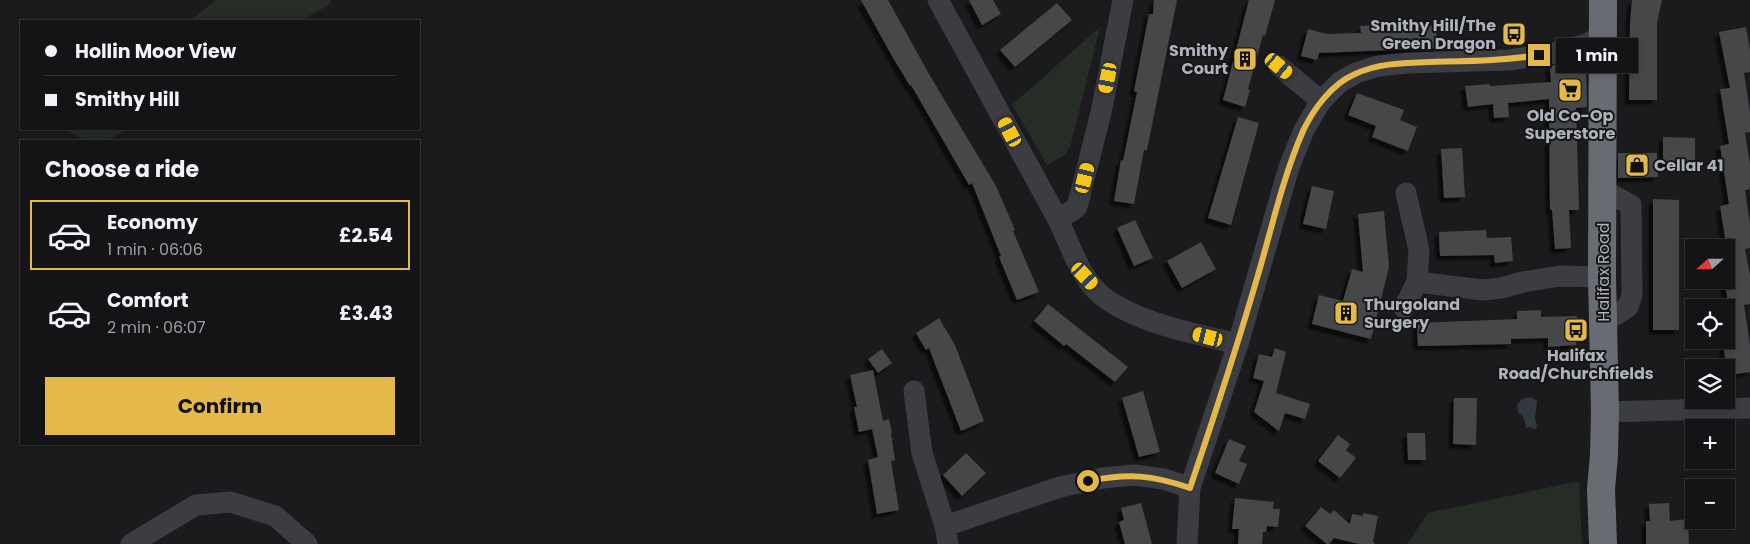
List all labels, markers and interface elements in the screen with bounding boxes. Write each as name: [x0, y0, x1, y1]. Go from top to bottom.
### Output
place label: Smithy Hill/The Green Dragon: [1371, 14, 1496, 55]
bus stop icon: Smithy Hill/The Green Dragon: [1501, 21, 1527, 47]
text: Hollin Moor View: [75, 38, 236, 65]
callout: 1 min: [1556, 38, 1639, 72]
place label: Smithy Court: [1169, 39, 1229, 80]
route end: [1528, 44, 1550, 66]
text: 1 min: [1576, 44, 1618, 67]
building icon: Smithy Court: [1232, 46, 1258, 72]
car: [1262, 51, 1295, 81]
car: [1097, 62, 1118, 94]
supermarket icon: Old Co-Op Superstore: [1557, 77, 1583, 103]
text: Smithy Hill: [75, 86, 180, 113]
place label: Old Co-Op Superstore: [1525, 104, 1615, 145]
car: [996, 115, 1023, 149]
shop icon: Cellar 41: [1624, 152, 1650, 178]
text: Choose a ride: [45, 154, 199, 185]
place label: Cellar 41: [1654, 154, 1723, 177]
car: [1074, 162, 1095, 194]
text: Economy: [107, 209, 198, 236]
icon: car: [47, 213, 92, 258]
text: £2.54: [339, 222, 393, 249]
street label: Halifax Road: [1592, 222, 1615, 322]
text: 1 min · 06:06: [107, 238, 203, 261]
north arrow: [1685, 239, 1735, 289]
map controls: [1685, 239, 1735, 529]
car: [1069, 260, 1100, 292]
text: Comfort: [107, 287, 189, 314]
icon: car: [47, 291, 92, 336]
place label: Thurgoland Surgery: [1364, 293, 1460, 334]
button: locate: [1685, 299, 1735, 349]
text: £3.43: [339, 300, 393, 327]
building icon: Thurgoland Surgery: [1333, 300, 1359, 326]
text: 2 min · 06:07: [107, 316, 205, 339]
bus stop icon: Halifax Road/Churchfields: [1563, 317, 1589, 343]
car: [1191, 326, 1224, 348]
place label: Halifax Road/Churchfields: [1498, 344, 1654, 385]
button: layers: [1685, 359, 1735, 409]
button: Confirm: [45, 377, 395, 435]
button: +: [1685, 419, 1735, 469]
route start: [1077, 470, 1099, 492]
button: −: [1685, 479, 1735, 529]

